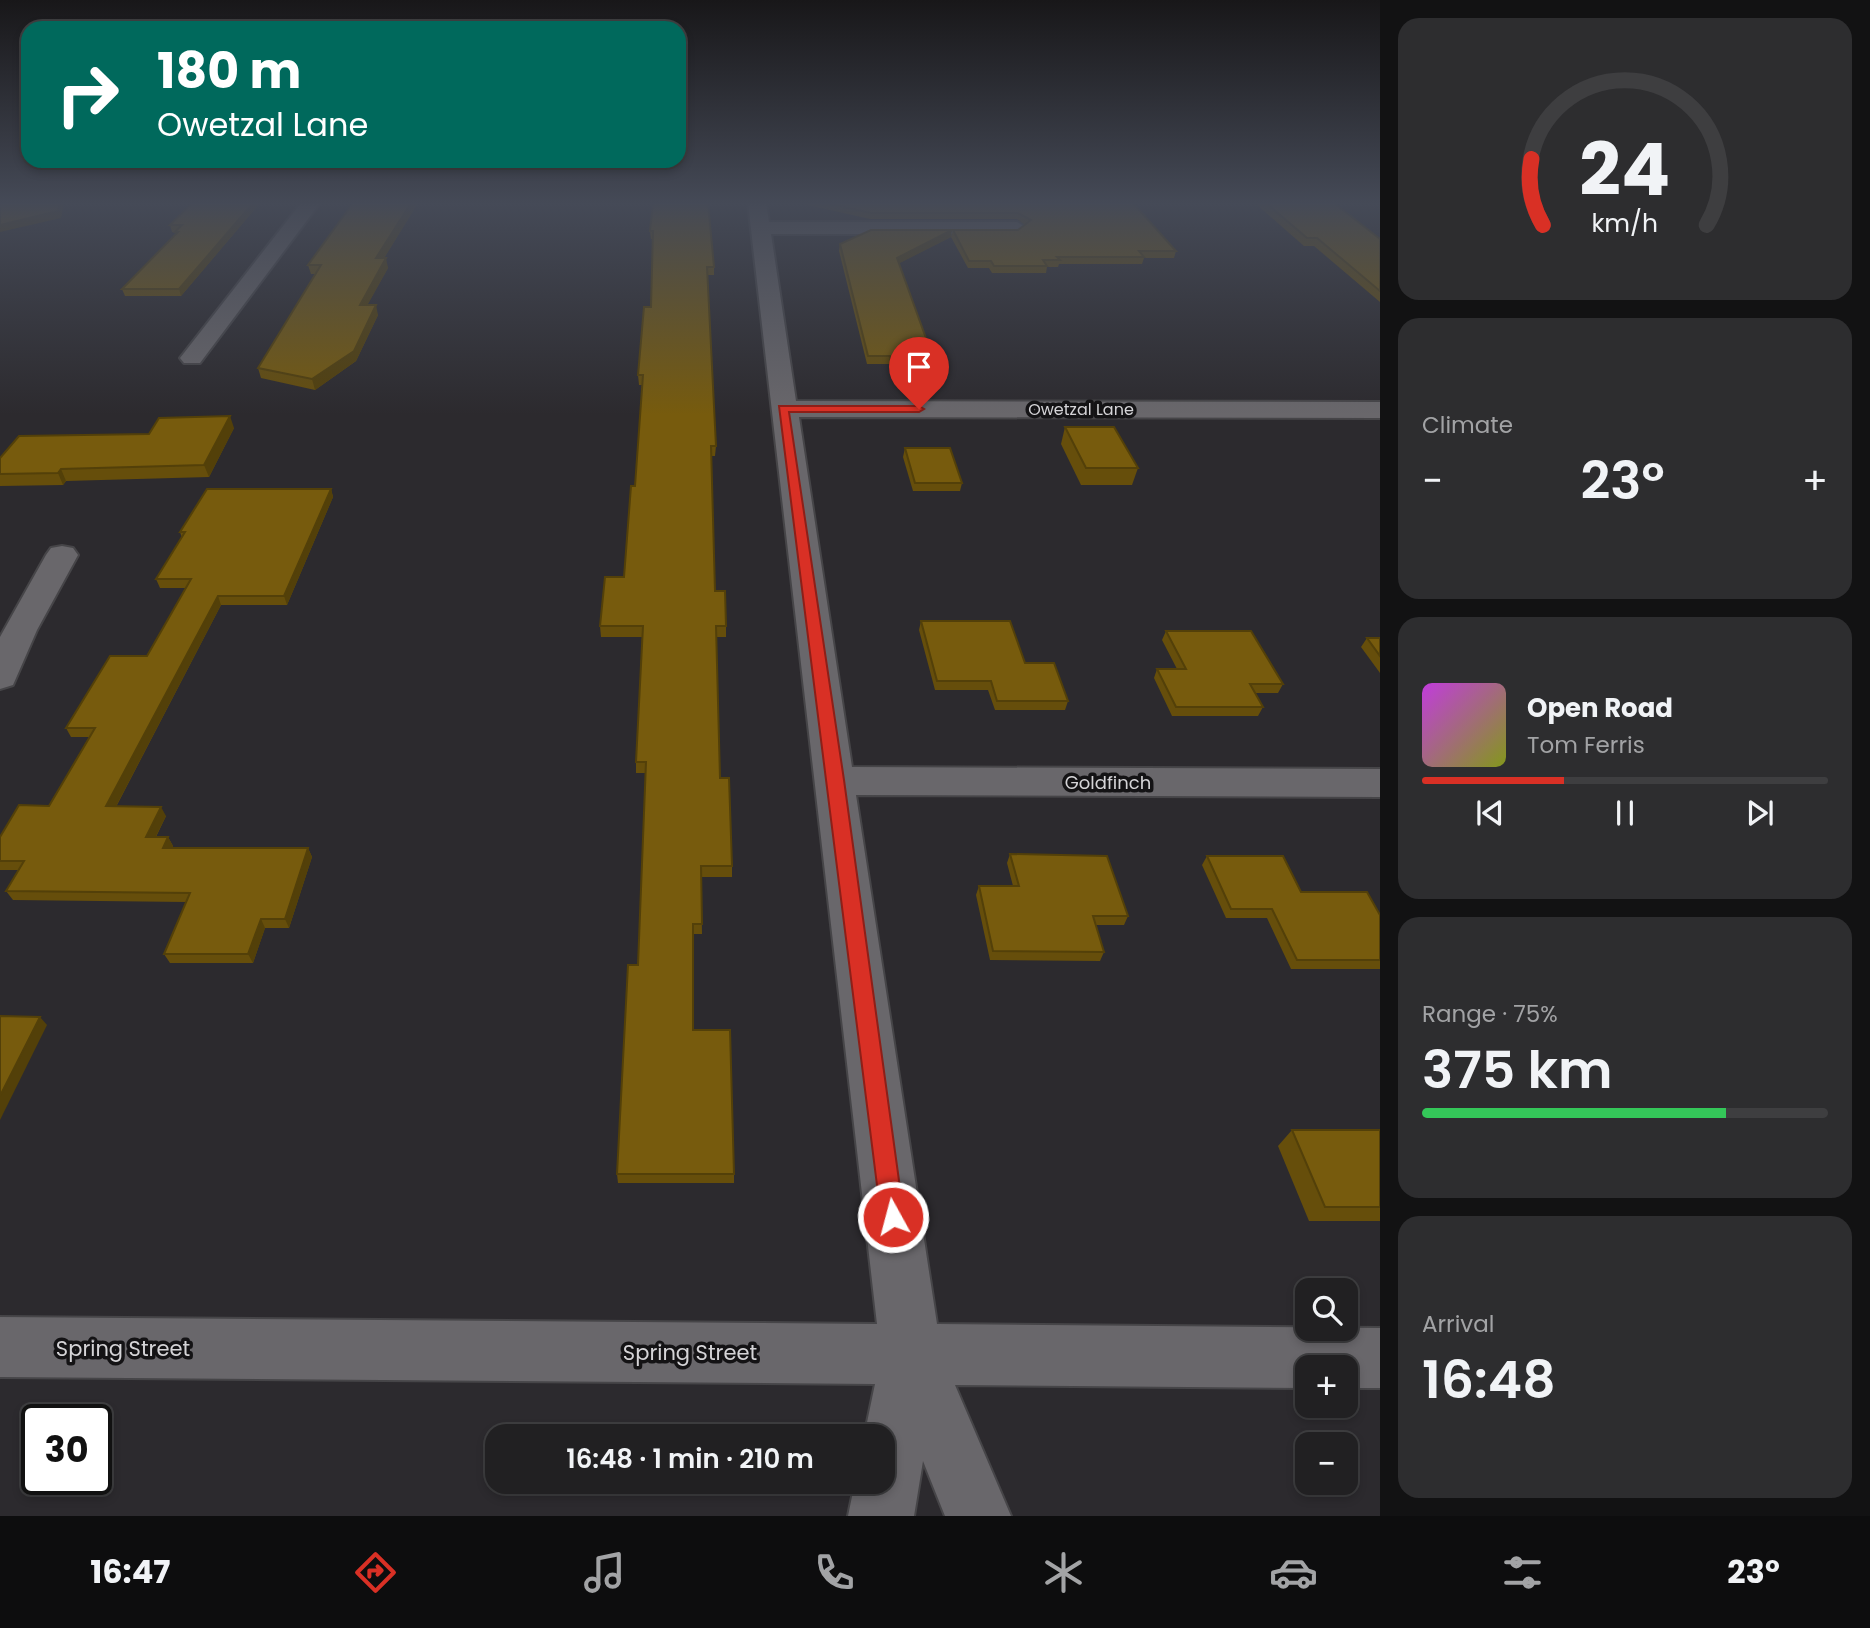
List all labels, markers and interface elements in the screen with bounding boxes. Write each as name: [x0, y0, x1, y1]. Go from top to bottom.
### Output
text: 180 m: [157, 37, 301, 105]
icon: right: [42, 49, 133, 140]
text: Owetzal Lane: [157, 102, 368, 147]
text: 24: [1580, 119, 1670, 220]
text: km/h: [1592, 206, 1658, 241]
pin: [889, 337, 949, 409]
icon: arrive: [900, 348, 938, 386]
street label: Owetzal Lane: [1028, 398, 1134, 421]
text: Climate: [1422, 409, 1513, 441]
text: 23°: [1580, 444, 1665, 517]
text: −: [1422, 454, 1443, 507]
text: +: [1802, 454, 1828, 507]
text: Open Road: [1527, 690, 1673, 726]
text: Tom Ferris: [1527, 729, 1645, 761]
street label: Goldfinch: [1065, 770, 1151, 795]
icon: previous: [1471, 794, 1509, 832]
icon: pause: [1606, 794, 1644, 832]
icon: next: [1741, 794, 1779, 832]
text: Range · 75%: [1422, 998, 1558, 1030]
text: 375 km: [1422, 1033, 1612, 1106]
position arrow: [856, 1180, 930, 1254]
map controls: [1295, 1278, 1358, 1495]
button: search: [1295, 1278, 1358, 1341]
text: Arrival: [1422, 1308, 1494, 1340]
street label: Spring Street: [56, 1334, 190, 1363]
street label: Spring Street: [623, 1338, 757, 1367]
text: 16:48: [1422, 1343, 1556, 1416]
button: +: [1295, 1355, 1358, 1418]
speed limit sign: 30: [21, 1404, 112, 1495]
button: −: [1295, 1432, 1358, 1495]
text: 16:48 · 1 min · 210 m: [566, 1441, 814, 1477]
icon: directions: [351, 1548, 400, 1597]
icon: music: [580, 1548, 629, 1597]
icon: phone: [810, 1548, 859, 1597]
icon: climate: [1039, 1548, 1088, 1597]
icon: car: [1269, 1548, 1318, 1597]
icon: filters: [1498, 1548, 1547, 1597]
text: 16:47: [90, 1549, 171, 1594]
text: 23°: [1727, 1549, 1780, 1594]

